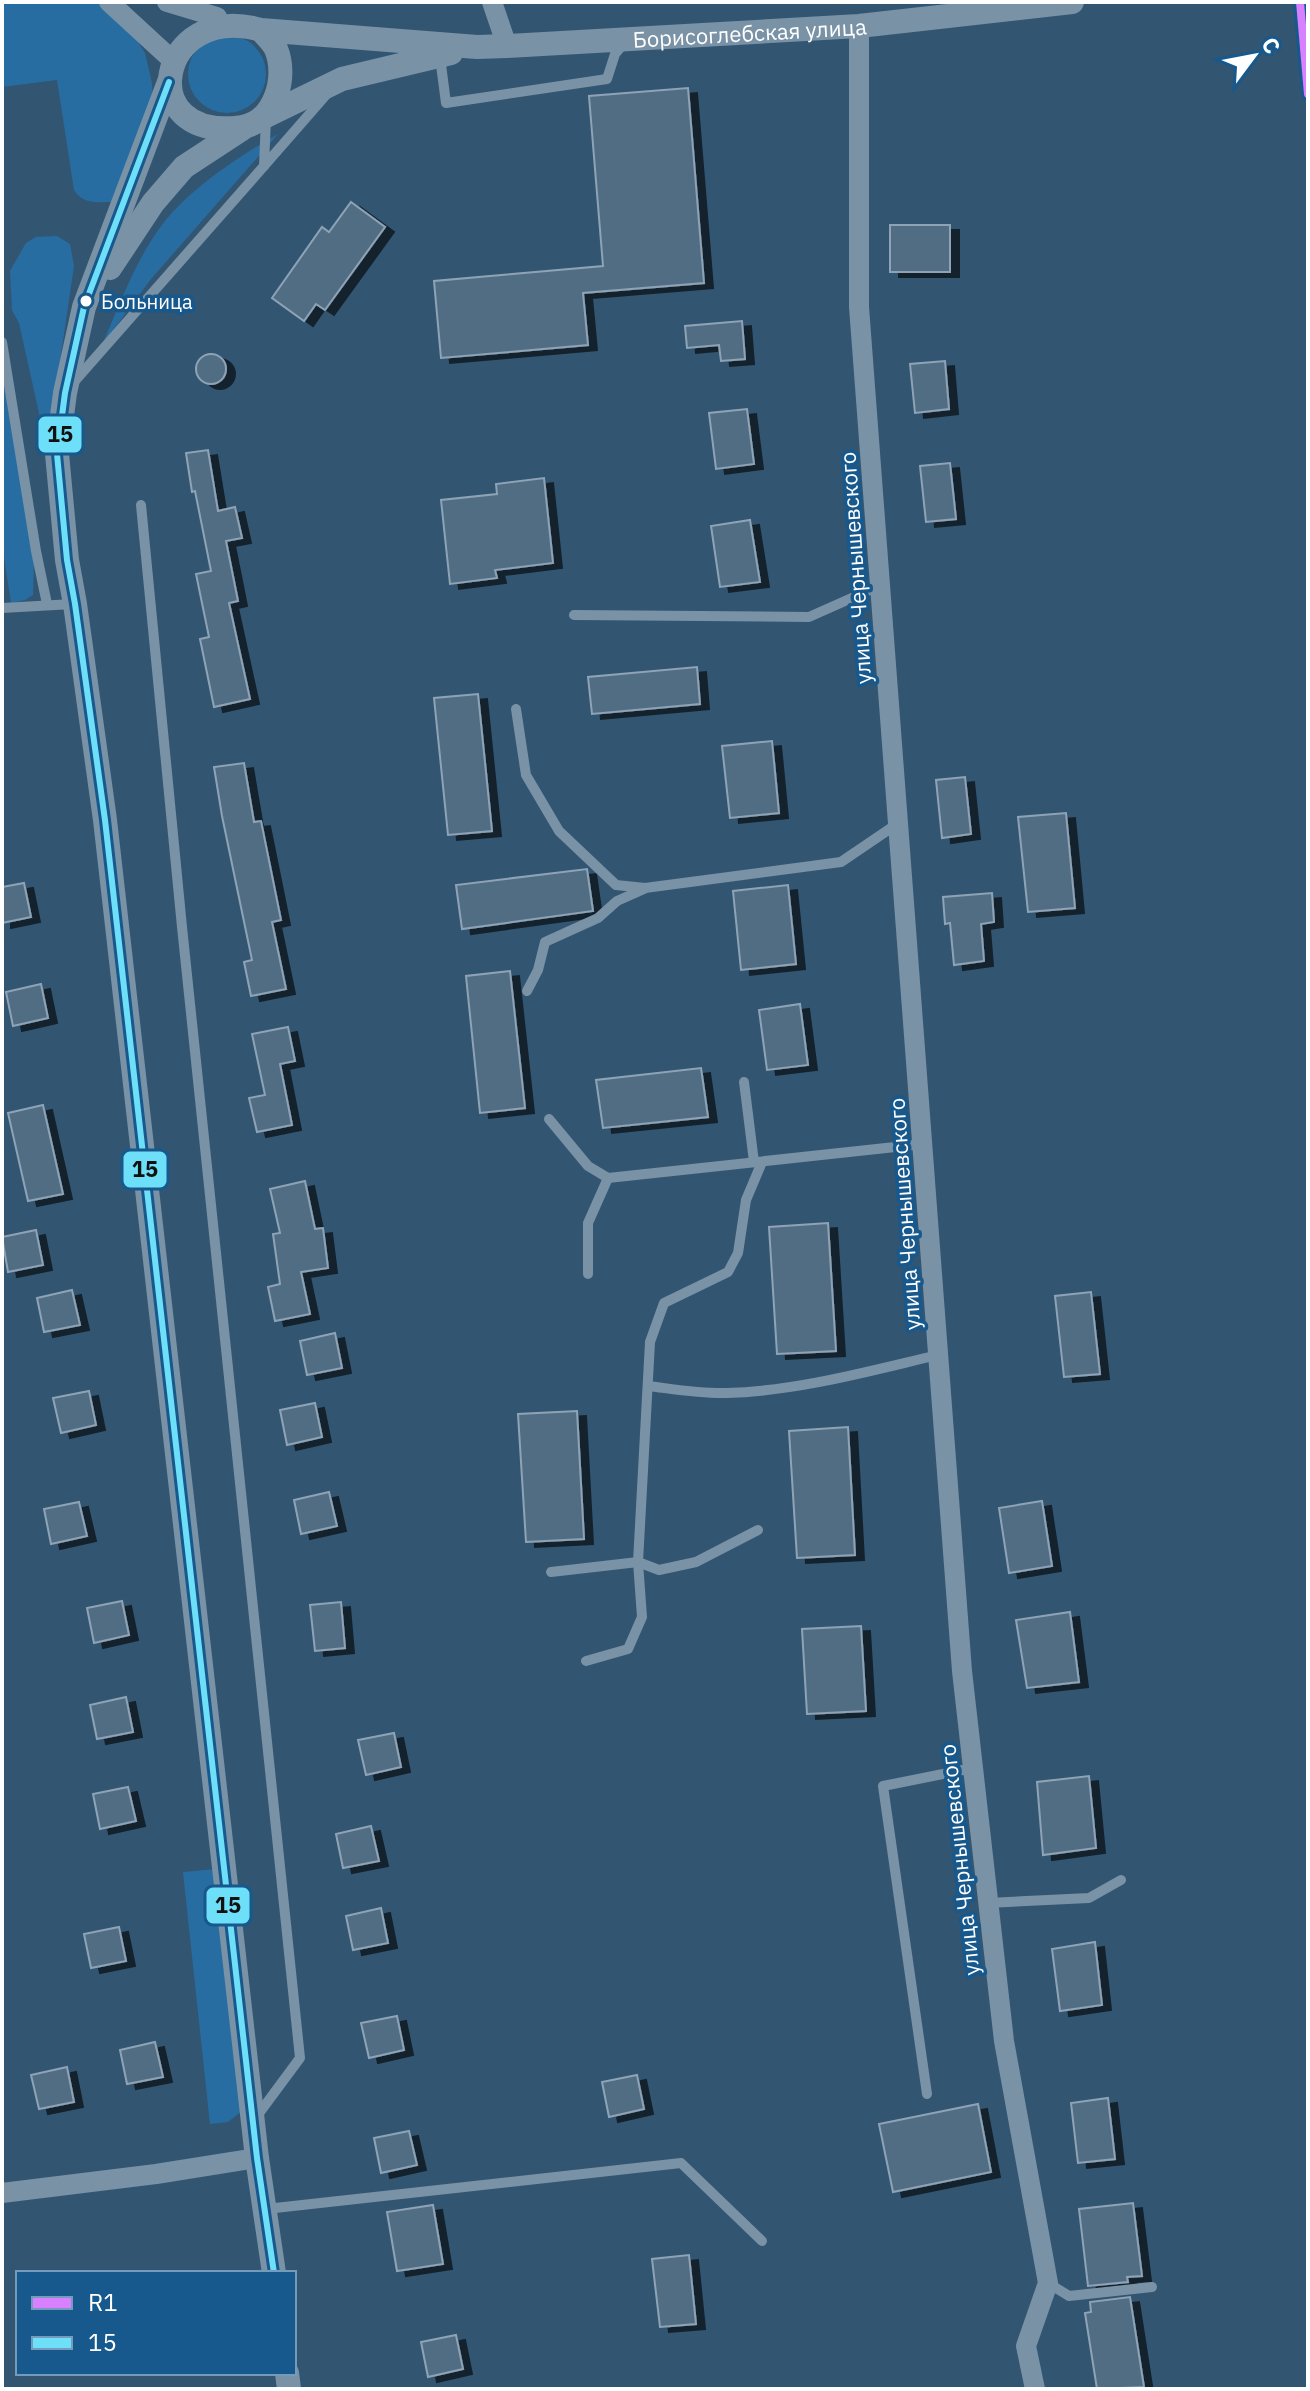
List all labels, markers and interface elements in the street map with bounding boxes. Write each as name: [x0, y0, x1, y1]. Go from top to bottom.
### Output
street label: Борисоглебская улица: [632, 11, 868, 53]
north arrow: [1214, 16, 1294, 96]
text: С: [1255, 31, 1287, 59]
place label: Больница: [101, 288, 193, 315]
marker: Больница: [78, 293, 94, 309]
line badge: 15: [37, 415, 83, 454]
text: 15: [47, 419, 73, 448]
street label: улица Чернышевского: [832, 451, 878, 685]
street label: улица Чернышевского: [881, 1097, 927, 1331]
line badge: 15: [122, 1150, 168, 1189]
text: 15: [132, 1154, 158, 1183]
street label: улица Чернышевского: [932, 1743, 986, 1977]
line badge: 15: [205, 1886, 251, 1925]
text: 15: [215, 1890, 241, 1919]
legend: [16, 2271, 296, 2375]
text: R1: [88, 2286, 118, 2318]
text: 15: [88, 2326, 117, 2358]

